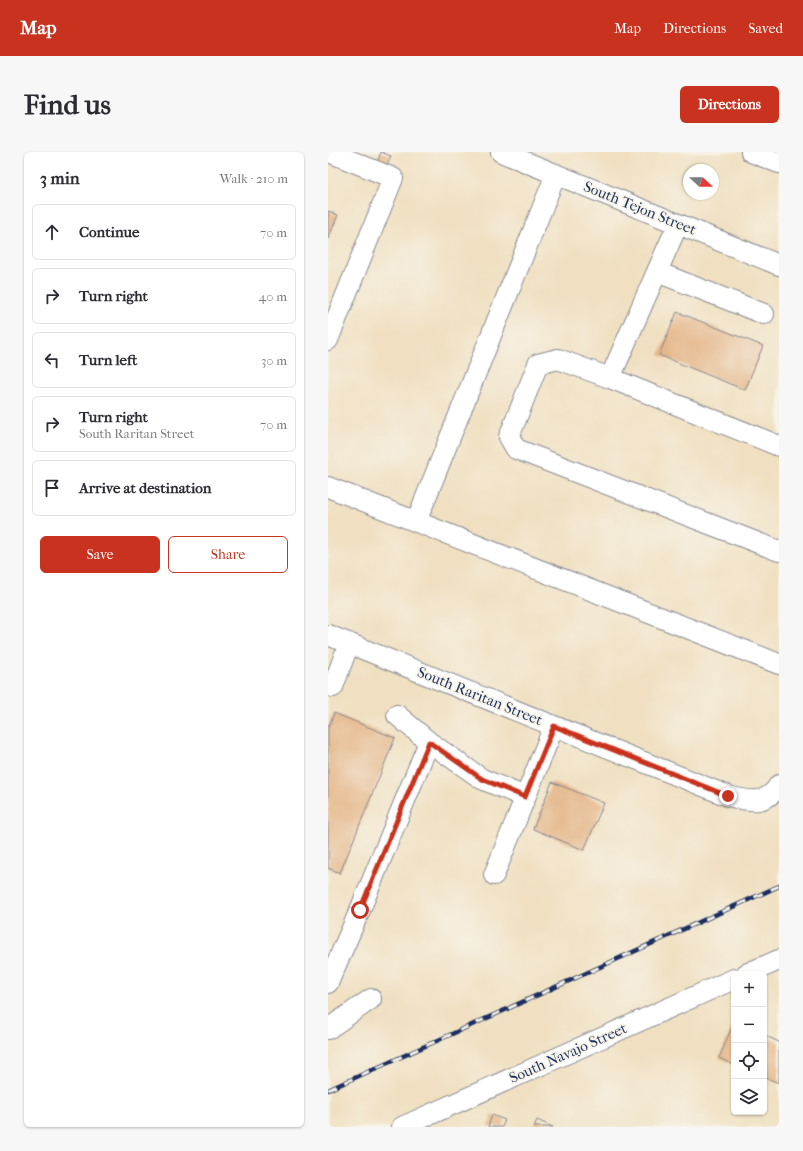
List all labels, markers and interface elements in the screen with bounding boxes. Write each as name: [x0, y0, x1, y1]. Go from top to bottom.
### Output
text: Map: [20, 17, 56, 39]
text: Map: [614, 20, 641, 37]
text: Directions: [663, 20, 726, 37]
text: Saved: [748, 20, 783, 37]
button: Directions: [680, 86, 779, 123]
text: Find us: [24, 88, 111, 121]
north arrow: [683, 164, 719, 200]
text: 3 min: [40, 168, 80, 188]
text: Walk · 210 m: [220, 171, 288, 186]
street label: South Tejon Street: [581, 177, 699, 239]
icon: ahead: [41, 221, 63, 243]
text: Continue: [79, 223, 139, 241]
text: 70 m: [260, 225, 287, 240]
icon: right: [41, 285, 63, 307]
text: Turn right: [79, 287, 148, 305]
text: 40 m: [259, 289, 287, 304]
icon: left: [41, 349, 63, 371]
text: Turn left: [79, 351, 137, 369]
text: 30 m: [261, 353, 287, 368]
text: Turn right: [79, 408, 148, 426]
icon: right: [41, 413, 63, 435]
text: 70 m: [260, 417, 287, 432]
text: South Raritan Street: [79, 426, 194, 441]
icon: arrive: [41, 477, 63, 499]
text: Arrive at destination: [79, 479, 211, 497]
button: Save: [40, 536, 160, 573]
button: Share: [168, 536, 288, 573]
street label: South Raritan Street: [415, 663, 546, 730]
route end: [719, 787, 737, 805]
route start: [351, 901, 369, 919]
map controls: [731, 971, 767, 1115]
button: +: [731, 971, 767, 1007]
button: −: [731, 1007, 767, 1043]
street label: South Navajo Street: [506, 1019, 630, 1087]
button: locate: [731, 1043, 767, 1079]
button: layers: [731, 1079, 767, 1115]

